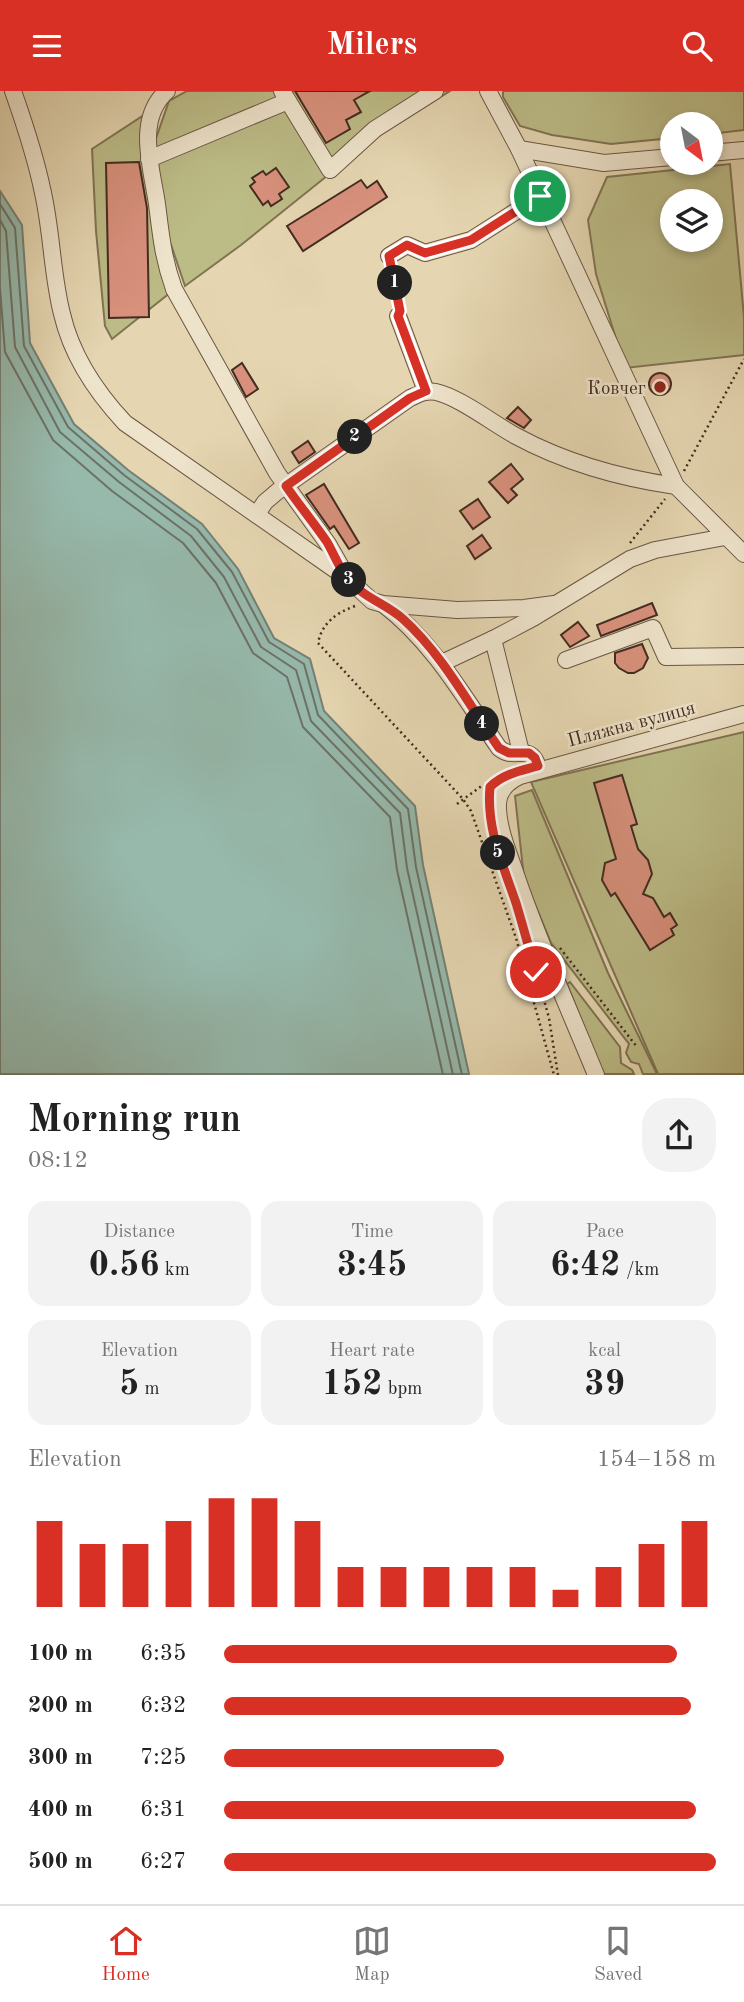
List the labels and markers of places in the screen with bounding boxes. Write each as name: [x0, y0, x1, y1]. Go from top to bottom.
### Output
pin: [510, 166, 570, 226]
pin: 1: [378, 265, 412, 301]
marker: Ковчег: [652, 379, 668, 395]
place label: Ковчег: [587, 380, 646, 399]
pin: 2: [338, 419, 372, 455]
pin: 3: [332, 563, 366, 597]
pin: 4: [464, 707, 500, 741]
pin: 5: [480, 835, 516, 871]
pin: [506, 942, 566, 1002]

